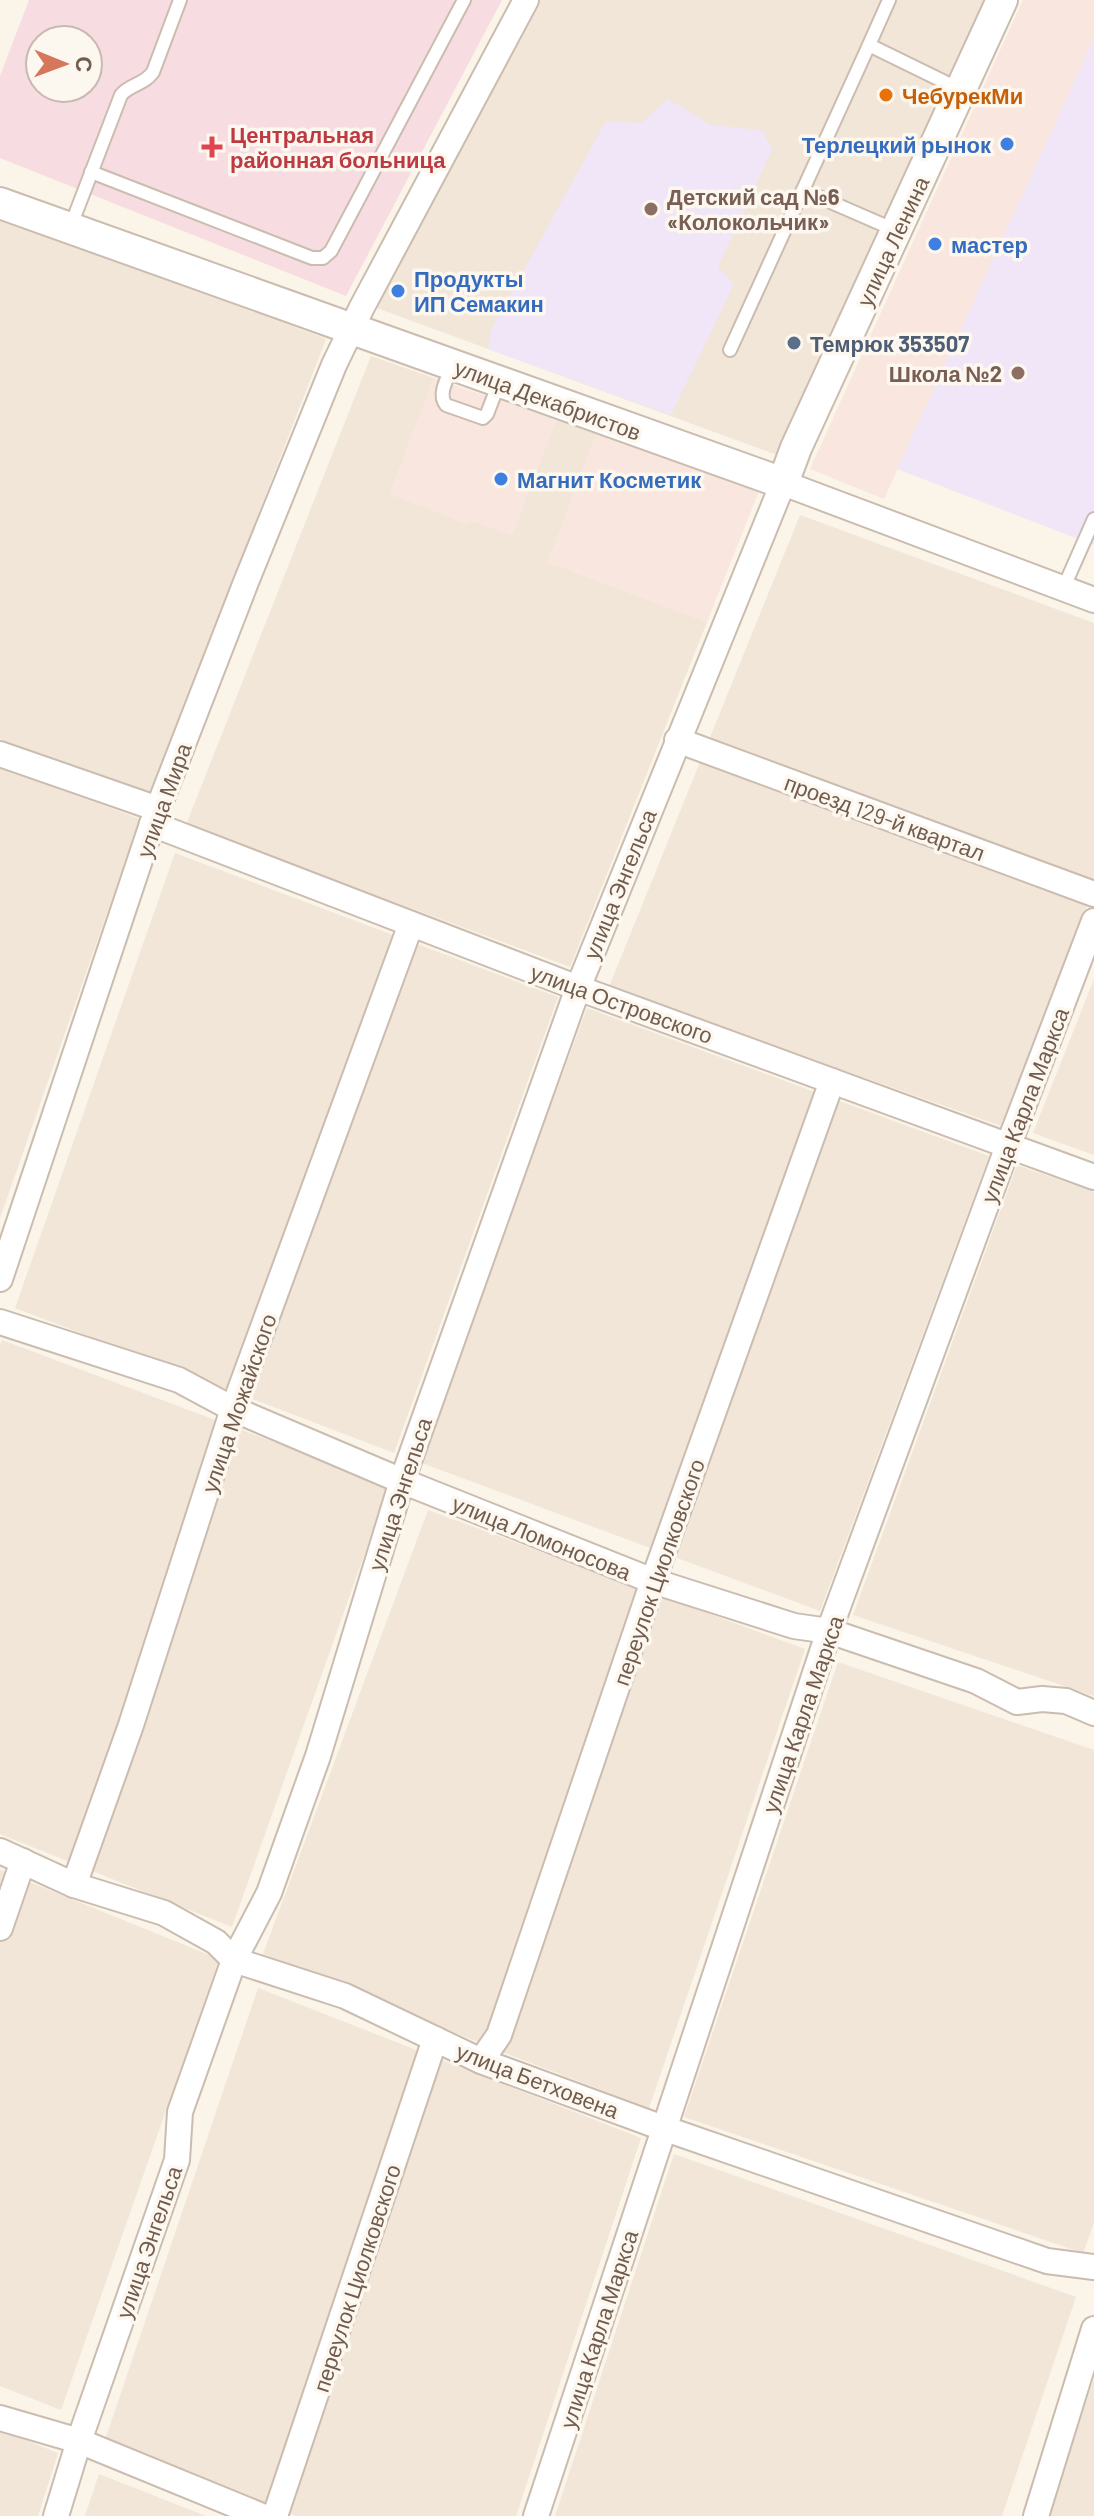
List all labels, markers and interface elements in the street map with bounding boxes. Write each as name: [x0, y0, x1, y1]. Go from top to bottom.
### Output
north arrow: [24, 24, 104, 104]
text: С: [72, 56, 98, 73]
place label: ЧебурекМи: [902, 82, 1023, 109]
marker: ЧебурекМи: [877, 86, 895, 104]
place label: Центральная районная больница: [230, 121, 446, 173]
place label: Терлецкий рынок: [802, 131, 992, 158]
marker: Терлецкий рынок: [998, 135, 1016, 153]
marker: Центральная районная больница: [201, 136, 223, 158]
street label: улица Ленина: [851, 171, 935, 311]
place label: Детский сад №6 «Колокольчик»: [667, 183, 840, 234]
marker: Детский сад №6 «Колокольчик»: [642, 200, 660, 218]
place label: мастер: [951, 231, 1028, 258]
marker: мастер: [926, 235, 944, 253]
place label: Продукты ИП Семакин: [414, 265, 544, 316]
marker: Продукты ИП Семакин: [389, 282, 407, 300]
place label: Темрюк 353507: [810, 330, 969, 357]
marker: Темрюк 353507: [785, 334, 803, 352]
street label: улица Декабристов: [451, 353, 645, 446]
place label: Школа №2: [889, 360, 1002, 386]
marker: Школа №2: [1009, 364, 1027, 382]
place label: Магнит Косметик: [517, 466, 702, 492]
marker: Магнит Косметик: [492, 470, 510, 488]
street label: улица Мира: [130, 738, 197, 861]
street label: проезд 129-й квартал: [781, 769, 989, 866]
street label: улица Энгельса: [577, 805, 662, 963]
street label: улица Островского: [527, 958, 717, 1049]
street label: улица Карла Маркса: [975, 1003, 1074, 1207]
street label: улица Можайского: [195, 1310, 282, 1496]
street label: улица Энгельса: [362, 1413, 437, 1574]
street label: переулок Циолковского: [607, 1455, 710, 1689]
street label: улица Ломоносова: [448, 1489, 636, 1586]
street label: улица Карла Маркса: [756, 1611, 849, 1816]
street label: улица Бетховена: [453, 2037, 624, 2124]
street label: переулок Циолковского: [307, 2161, 406, 2395]
street label: улица Энгельса: [110, 2162, 187, 2322]
street label: улица Карла Маркса: [554, 2226, 644, 2432]

